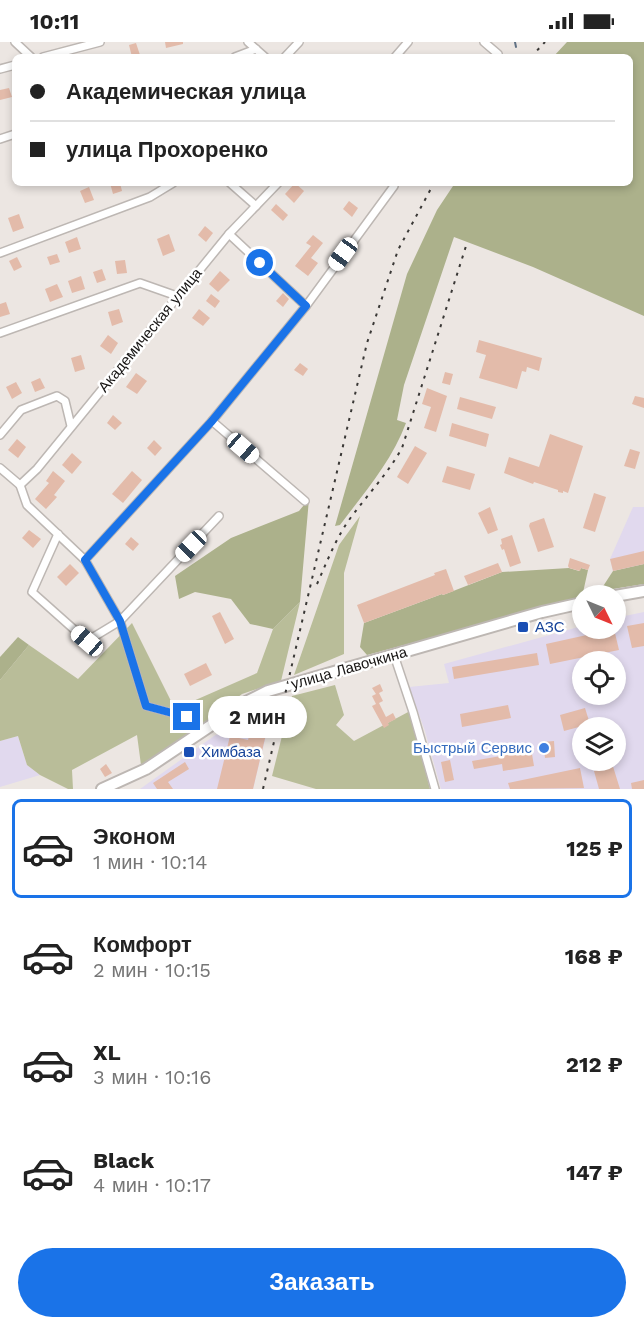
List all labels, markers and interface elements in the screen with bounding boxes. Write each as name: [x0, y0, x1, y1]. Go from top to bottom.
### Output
text: 10:11: [30, 9, 79, 34]
text: Академическая улица: [66, 79, 306, 104]
text: улица Прохоренко: [66, 137, 268, 162]
car: [325, 234, 361, 274]
route start: [246, 249, 273, 276]
street label: Академическая улица: [94, 264, 206, 396]
car: [224, 429, 262, 467]
car: [172, 527, 210, 565]
north arrow: [572, 585, 626, 639]
map controls: [572, 585, 626, 771]
place label: АЗС: [535, 618, 565, 636]
marker: АЗС: [516, 620, 530, 634]
car: [68, 622, 106, 660]
street label: улица Лавочкина: [289, 643, 410, 693]
button: locate: [572, 651, 626, 705]
callout: 2 мин: [208, 696, 307, 738]
route end: [173, 703, 200, 730]
text: 2 мин: [229, 705, 286, 729]
button: layers: [572, 717, 626, 771]
place label: Быстрый Сервис: [413, 739, 532, 757]
marker: Быстрый Сервис: [537, 741, 551, 755]
place label: Химбаза: [201, 743, 262, 761]
marker: Химбаза: [182, 745, 196, 759]
icon: car: [21, 822, 75, 876]
text: Эконом: [93, 824, 176, 849]
text: 125 ₽: [566, 836, 623, 861]
text: 1 мин · 10:14: [93, 850, 208, 874]
icon: car: [21, 930, 75, 984]
text: Комфорт: [93, 932, 192, 957]
text: 168 ₽: [565, 944, 623, 969]
text: 2 мин · 10:15: [93, 958, 211, 982]
icon: car: [21, 1038, 75, 1092]
text: XL: [93, 1040, 121, 1065]
text: 212 ₽: [566, 1052, 623, 1077]
text: 3 мин · 10:16: [93, 1065, 211, 1089]
icon: car: [21, 1146, 75, 1200]
text: Black: [93, 1148, 154, 1173]
text: 147 ₽: [566, 1160, 623, 1185]
text: 4 мин · 10:17: [93, 1173, 211, 1197]
button: Заказать: [18, 1248, 626, 1317]

